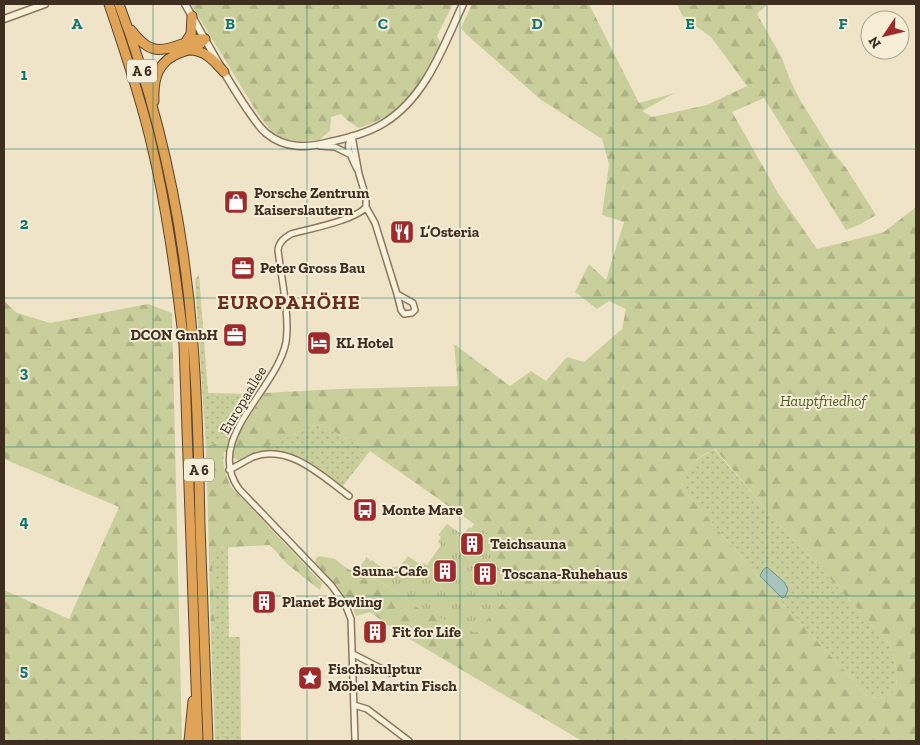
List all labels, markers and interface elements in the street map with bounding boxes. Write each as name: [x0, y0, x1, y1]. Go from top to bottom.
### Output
north arrow: [860, 10, 910, 60]
text: A: [72, 14, 83, 33]
text: B: [225, 14, 235, 33]
text: C: [378, 14, 388, 33]
text: D: [531, 14, 543, 33]
text: E: [685, 14, 695, 33]
text: F: [838, 14, 848, 33]
text: N: [865, 33, 885, 51]
road number: A 6: [127, 59, 157, 82]
text: 1: [21, 65, 28, 84]
place label: Porsche Zentrum Kaiserslautern: [254, 184, 369, 219]
shop icon: Porsche Zentrum Kaiserslautern: [223, 189, 249, 215]
text: 2: [20, 214, 29, 233]
restaurant icon: L’Osteria: [389, 219, 415, 245]
place label: L’Osteria: [420, 223, 480, 241]
office icon: Peter Gross Bau: [230, 255, 256, 281]
place label: Peter Gross Bau: [260, 259, 366, 277]
district label: EUROPAHÖHE: [217, 290, 361, 314]
office icon: DCON GmbH: [222, 322, 248, 348]
place label: DCON GmbH: [130, 326, 218, 344]
hotel icon: KL Hotel: [306, 330, 332, 356]
place label: KL Hotel: [336, 334, 393, 352]
text: 3: [20, 363, 29, 382]
street label: Europaallee: [216, 363, 270, 437]
park label: Hauptfriedhof: [780, 392, 868, 410]
road number: A 6: [184, 458, 214, 482]
bus stop icon: Monte Mare: [352, 497, 378, 523]
place label: Monte Mare: [382, 501, 463, 519]
text: 4: [19, 512, 29, 531]
building icon: Teichsauna: [459, 531, 485, 557]
place label: Teichsauna: [490, 535, 567, 553]
building icon: Sauna-Cafe: [432, 558, 458, 584]
building icon: Toscana-Ruhehaus: [472, 561, 498, 587]
place label: Sauna-Cafe: [353, 562, 428, 580]
place label: Toscana-Ruhehaus: [502, 565, 628, 583]
building icon: Planet Bowling: [251, 589, 277, 615]
place label: Planet Bowling: [282, 593, 383, 611]
building icon: Fit for Life: [362, 619, 388, 645]
place label: Fit for Life: [392, 623, 461, 641]
place label: Fischskulptur Möbel Martin Fisch: [328, 660, 457, 695]
text: 5: [20, 661, 28, 680]
place icon: Fischskulptur Möbel Martin Fisch: [297, 665, 323, 691]

